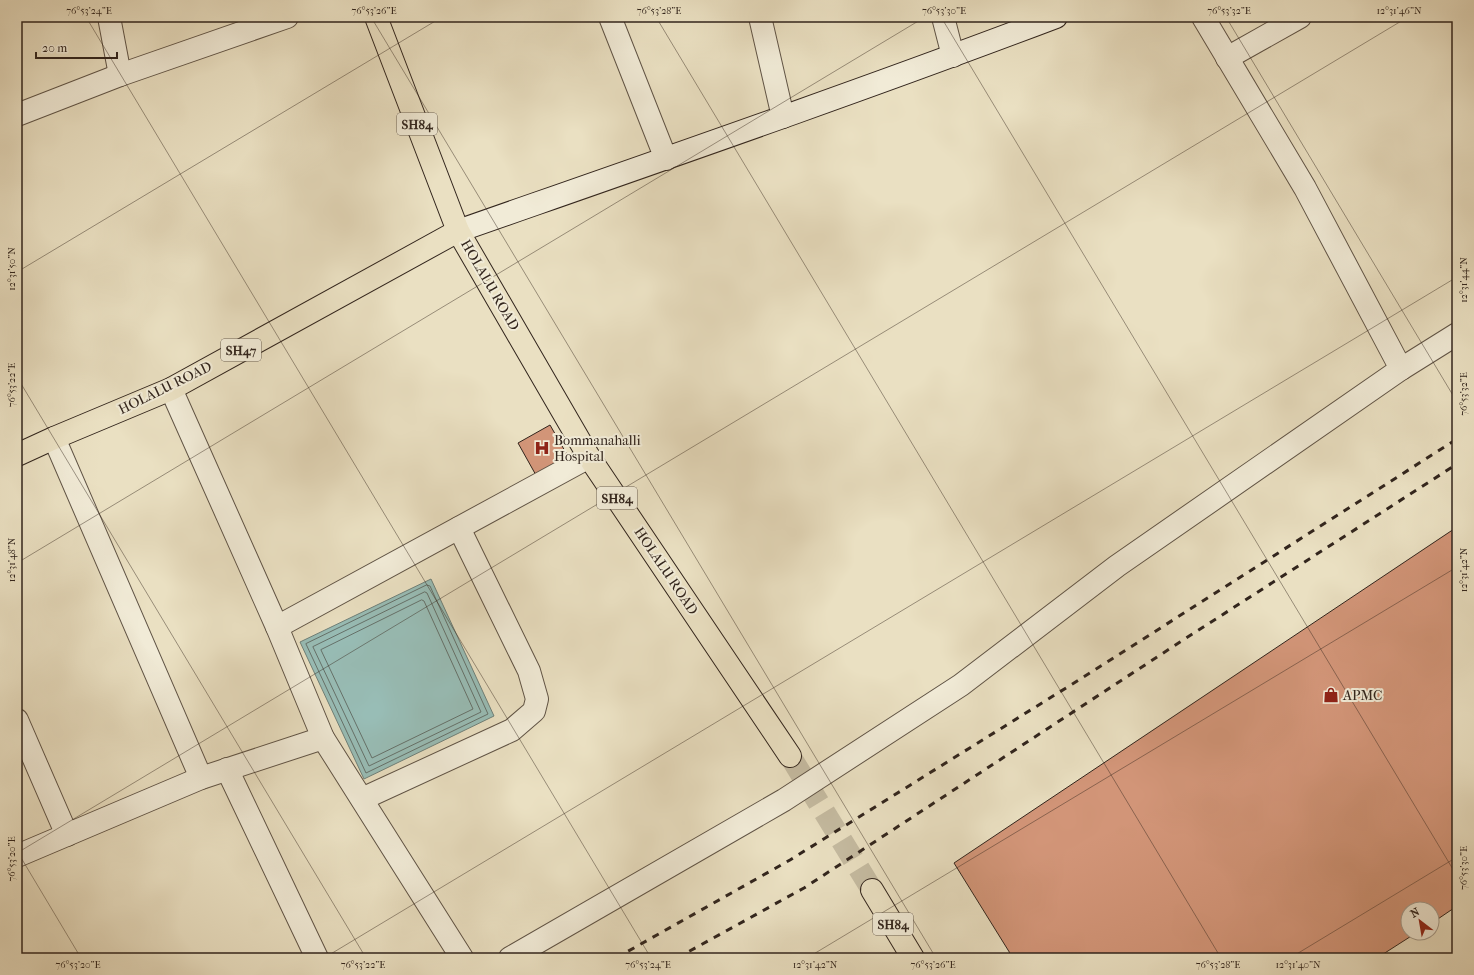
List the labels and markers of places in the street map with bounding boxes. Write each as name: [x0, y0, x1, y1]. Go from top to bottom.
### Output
place label: Bommanahalli Hospital: [554, 432, 641, 465]
hospital icon: Bommanahalli Hospital: [533, 439, 551, 457]
shop icon: APMC: [1322, 686, 1340, 704]
place label: APMC: [1342, 687, 1383, 704]

